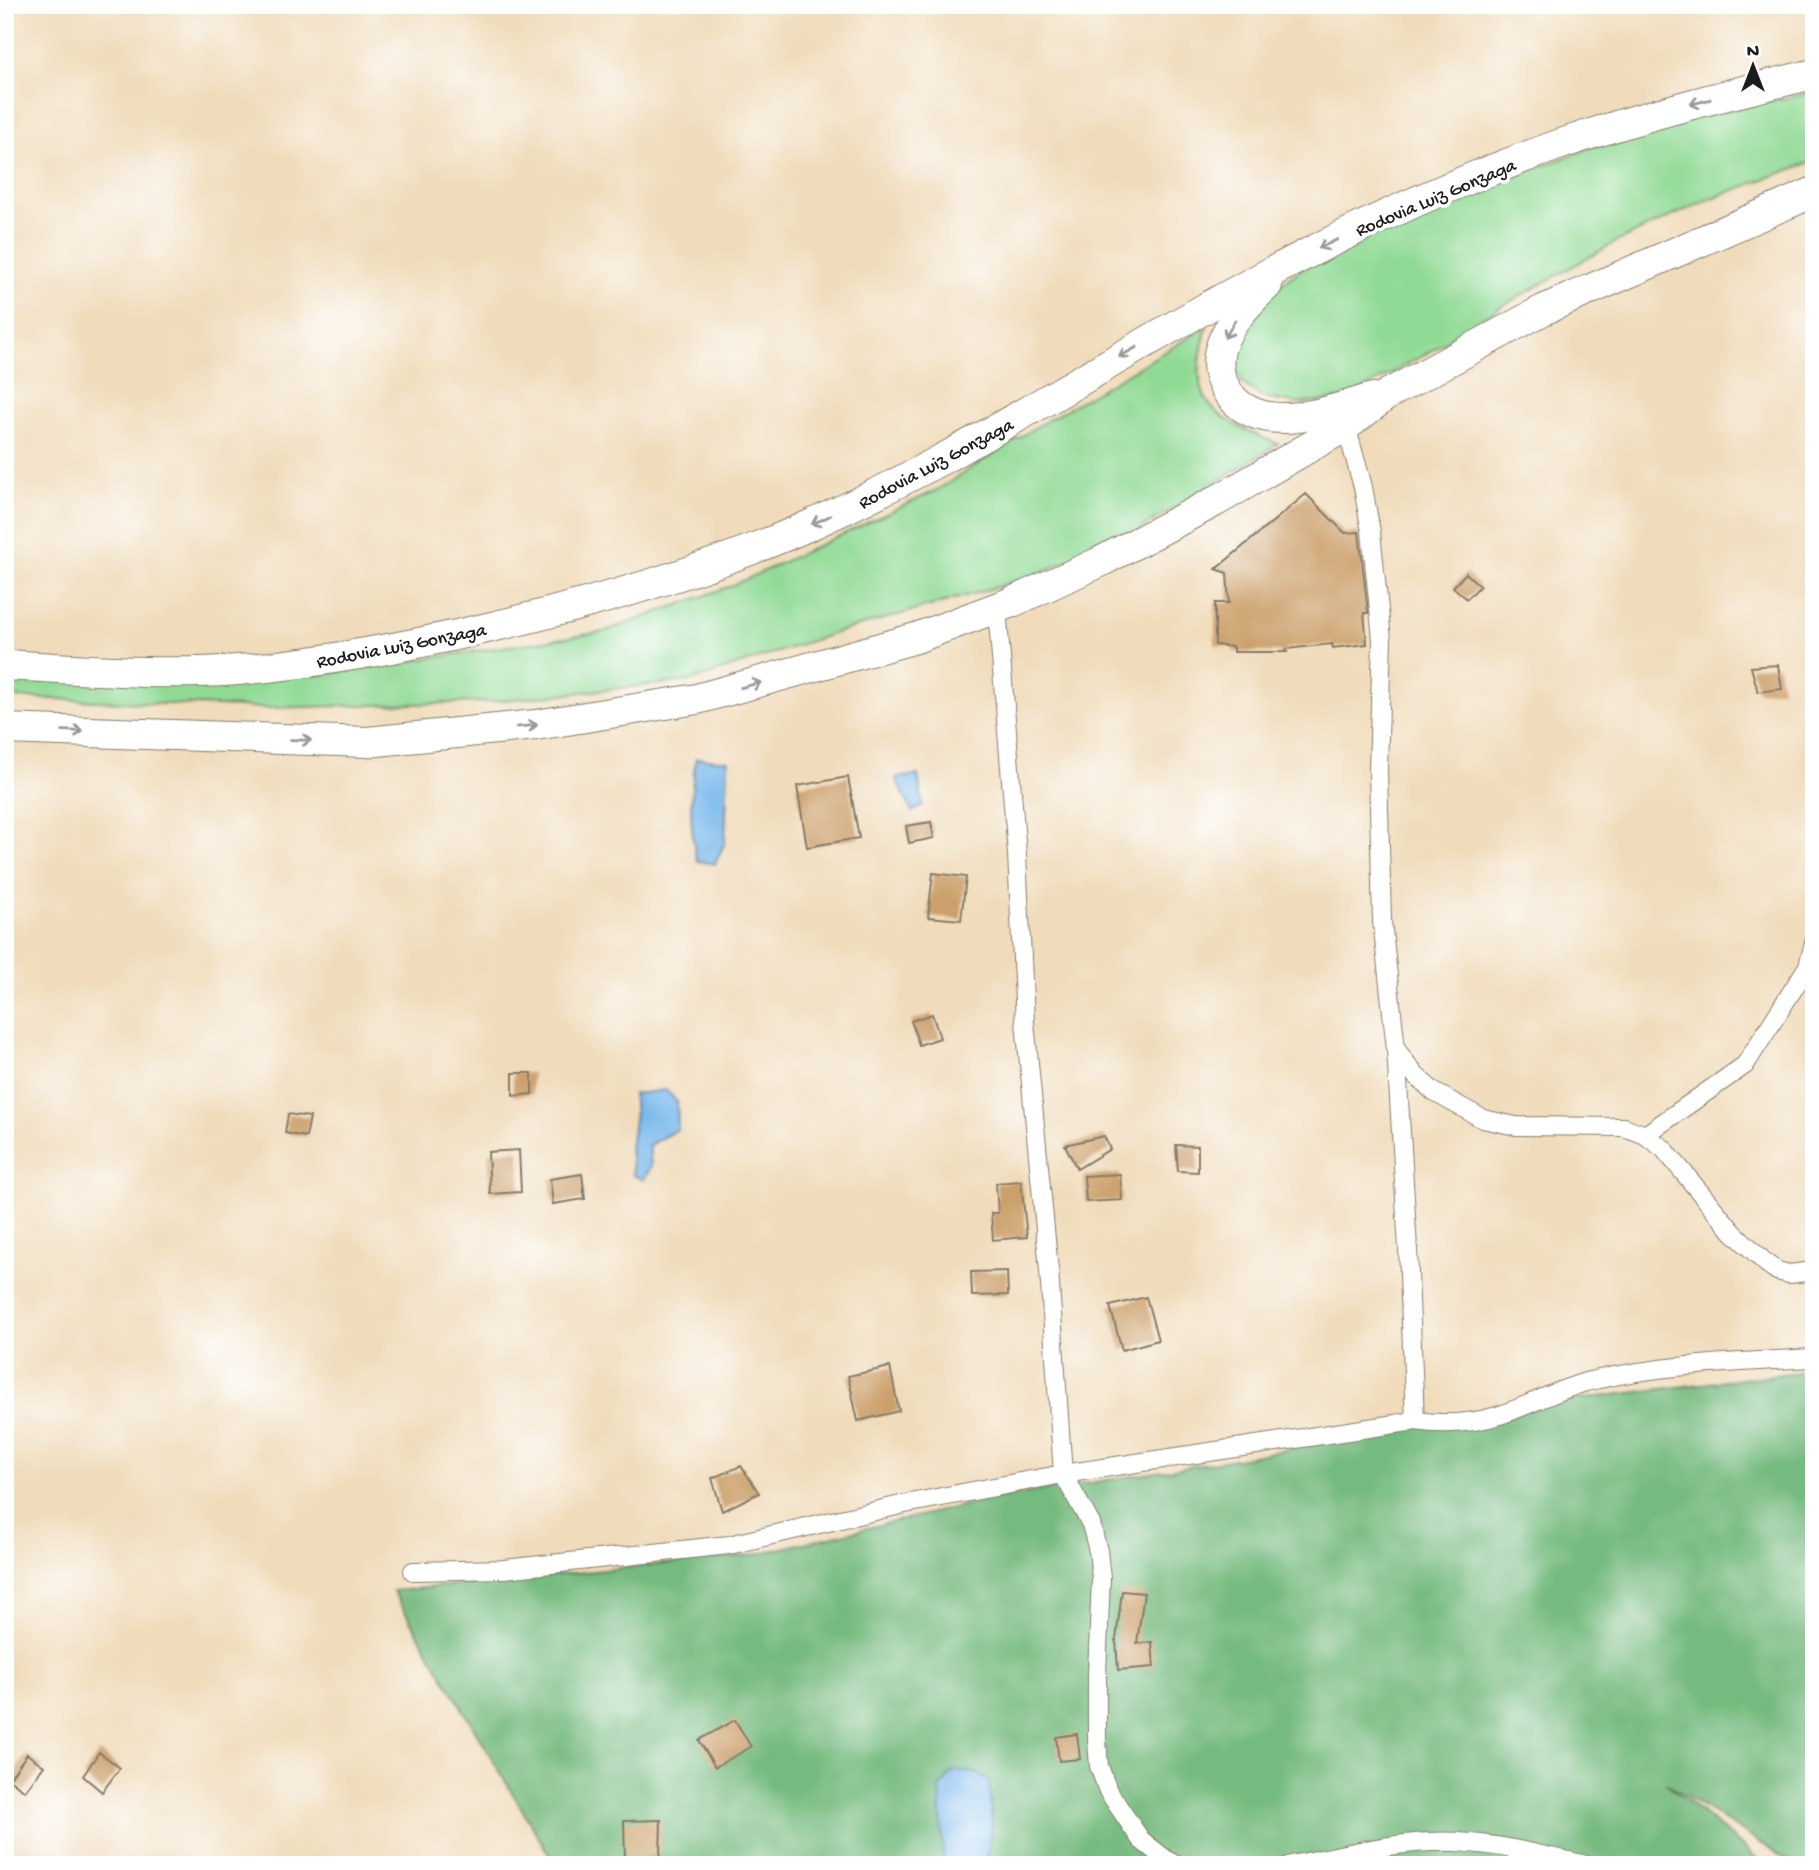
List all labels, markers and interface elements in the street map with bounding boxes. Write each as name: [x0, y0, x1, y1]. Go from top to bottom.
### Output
north arrow: [1717, 32, 1787, 102]
text: N: [1747, 41, 1759, 64]
one-way arrow: [1689, 96, 1711, 109]
street label: Rodovia Luiz Gonzaga: [1353, 154, 1522, 243]
one-way arrow: [1318, 237, 1339, 251]
one-way arrow: [1223, 318, 1237, 338]
one-way arrow: [1118, 345, 1138, 359]
street label: Rodovia Luiz Gonzaga: [855, 414, 1019, 516]
one-way arrow: [811, 513, 832, 527]
street label: Rodovia Luiz Gonzaga: [315, 619, 490, 675]
one-way arrow: [739, 678, 762, 691]
one-way arrow: [516, 719, 538, 732]
one-way arrow: [62, 725, 85, 738]
one-way arrow: [289, 733, 312, 746]

